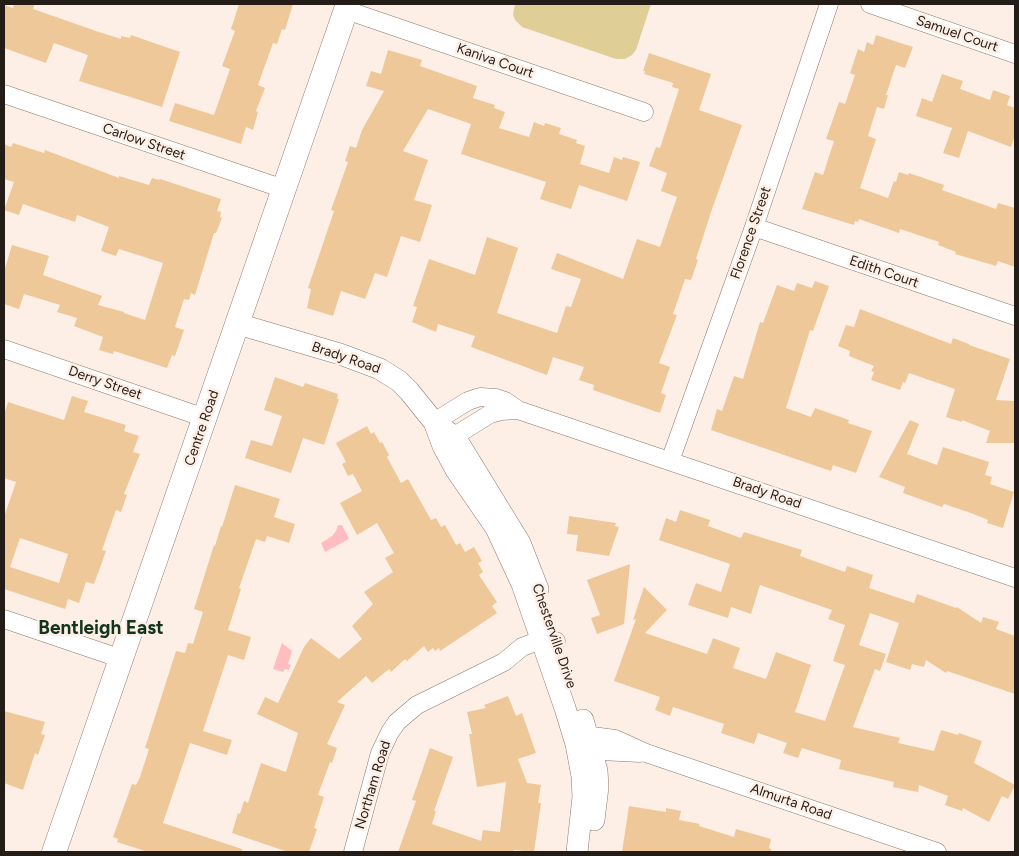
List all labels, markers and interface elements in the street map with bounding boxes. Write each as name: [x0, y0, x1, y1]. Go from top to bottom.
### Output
street label: Samuel Court: [914, 12, 1000, 56]
street label: Kaniva Court: [454, 40, 536, 82]
street label: Carlow Street: [100, 120, 188, 164]
street label: Florence Street: [727, 184, 775, 282]
street label: Edith Court: [847, 252, 921, 292]
street label: Brady Road: [309, 338, 383, 378]
street label: Derry Street: [66, 363, 144, 403]
street label: Centre Road: [181, 388, 223, 468]
street label: Brady Road: [730, 473, 804, 513]
street label: Chesterville Drive: [528, 581, 580, 691]
district label: Bentleigh East: [38, 617, 164, 639]
street label: Northam Road: [352, 739, 394, 831]
street label: Almurta Road: [748, 780, 834, 824]

